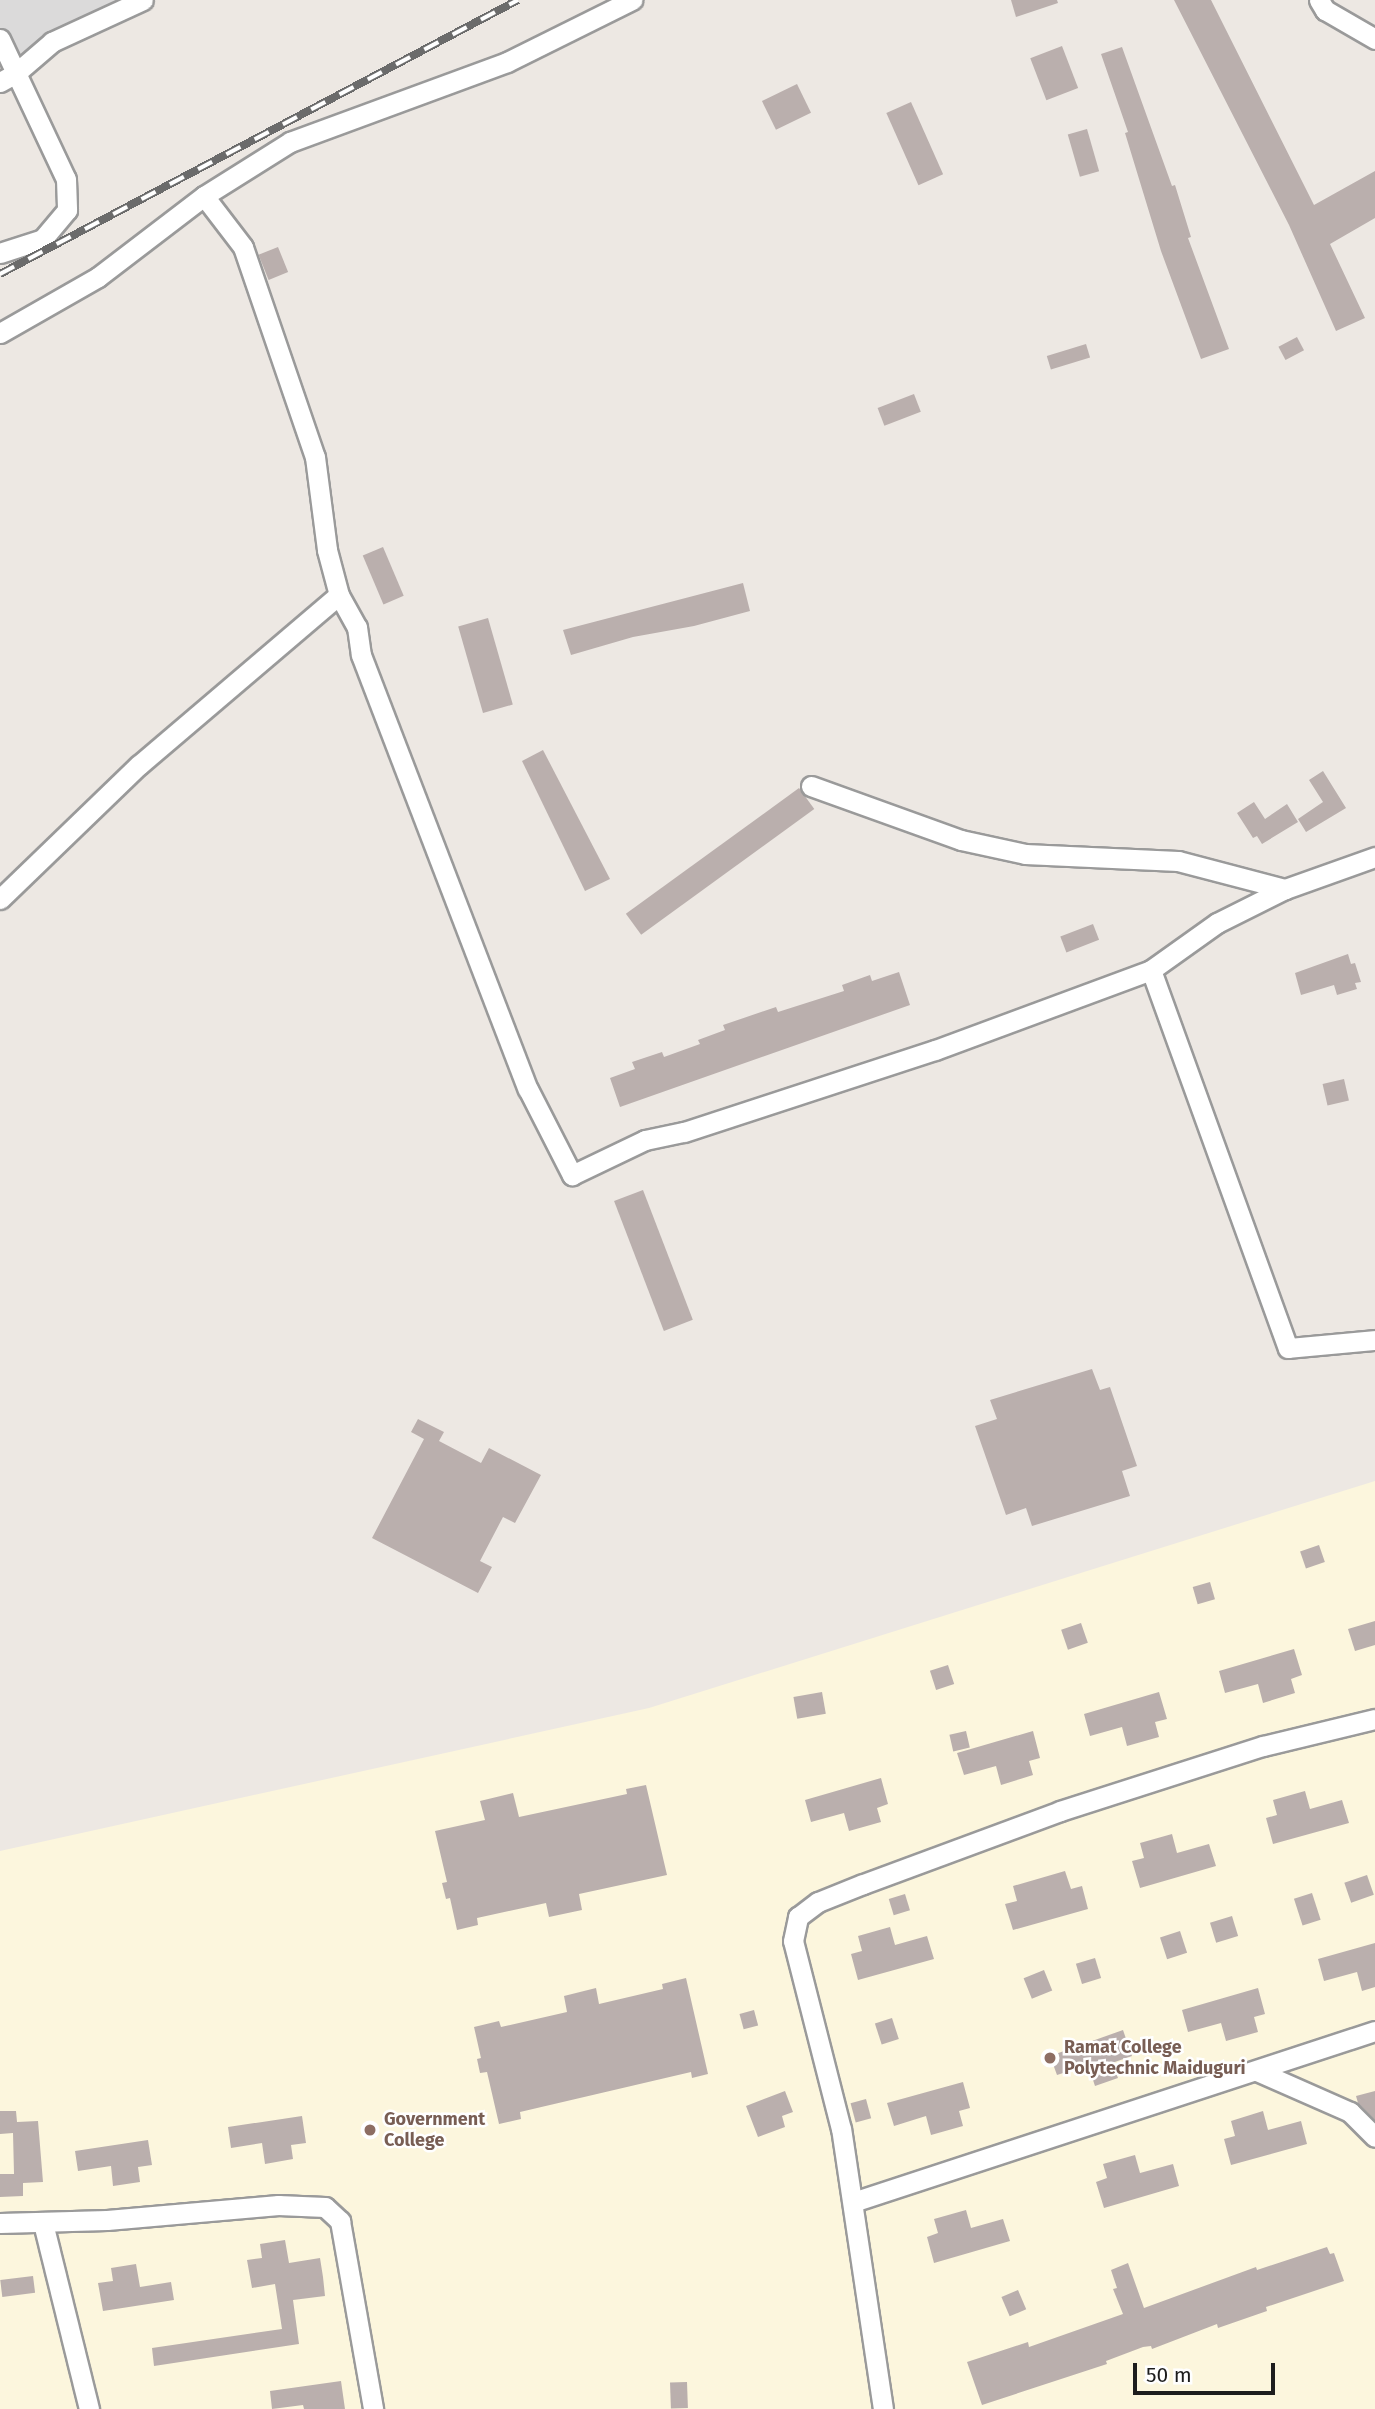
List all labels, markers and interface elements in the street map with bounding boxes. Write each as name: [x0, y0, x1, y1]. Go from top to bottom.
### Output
place label: Ramat College Polytechnic Maiduguri: [1064, 2037, 1246, 2080]
marker: Ramat College Polytechnic Maiduguri: [1042, 2050, 1058, 2066]
place label: Government College: [384, 2109, 485, 2152]
marker: Government College: [362, 2122, 378, 2138]
scale bar: [1137, 2350, 1279, 2394]
text: 50 m: [1146, 2362, 1192, 2388]

